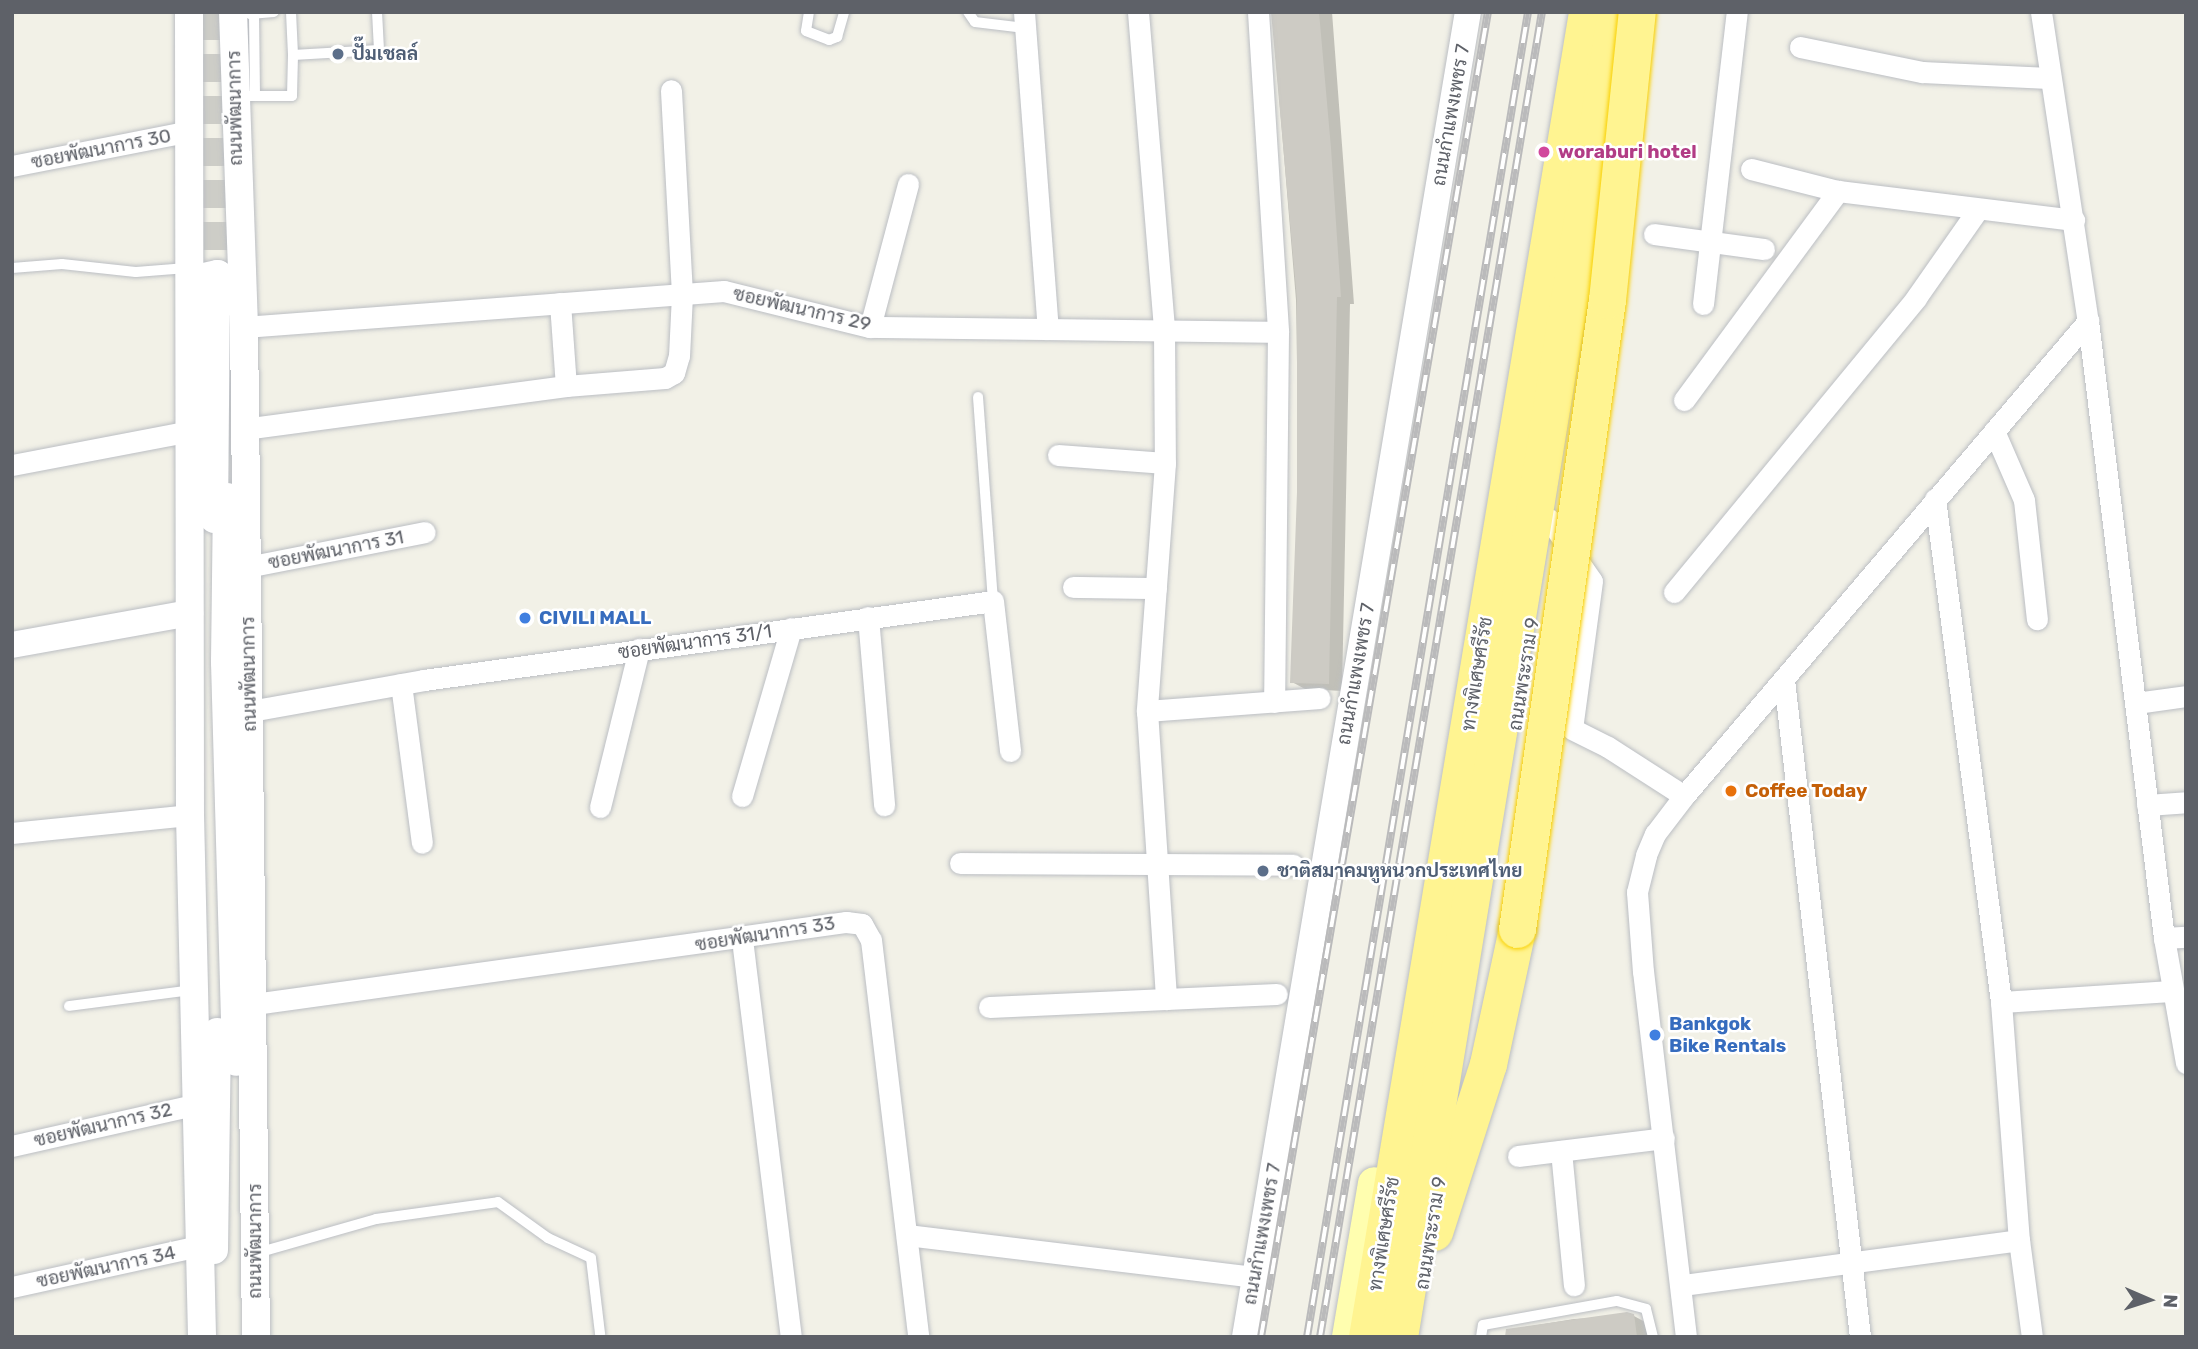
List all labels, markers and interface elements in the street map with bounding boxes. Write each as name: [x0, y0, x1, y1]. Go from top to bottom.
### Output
street label: ถนนกำแพงเพชร 7: [1427, 42, 1475, 188]
place label: ปั๊มเชลล์: [352, 43, 418, 65]
marker: ปั๊มเชลล์: [330, 46, 346, 62]
street label: ถนนพัฒนาการ: [223, 50, 247, 166]
street label: ซอยพัฒนาการ 30: [29, 124, 173, 174]
place label: woraburi hotel: [1558, 141, 1697, 163]
marker: woraburi hotel: [1536, 144, 1552, 160]
street label: ซอยพัฒนาการ 29: [731, 282, 873, 336]
street label: ซอยพัฒนาการ 31: [266, 526, 406, 574]
street label: ถนนกำแพงเพชร 7: [1332, 601, 1380, 747]
place label: CIVILI MALL: [539, 607, 651, 629]
marker: CIVILI MALL: [517, 610, 533, 626]
street label: ทางพิเศษศรีรัช: [1457, 615, 1497, 733]
street label: ถนนพัฒนาการ: [237, 616, 261, 732]
street label: ถนนพระราม 9: [1504, 616, 1544, 732]
street label: ซอยพัฒนาการ 31/1: [617, 620, 773, 664]
place label: Coffee Today: [1745, 780, 1868, 802]
marker: Coffee Today: [1723, 783, 1739, 799]
place label: ชาติสมาคมหูหนวกประเทศไทย: [1277, 860, 1522, 882]
marker: ชาติสมาคมหูหนวกประเทศไทย: [1255, 863, 1271, 879]
street label: ซอยพัฒนาการ 33: [693, 912, 837, 956]
place label: Bankgok Bike Rentals: [1669, 1013, 1786, 1057]
marker: Bankgok Bike Rentals: [1647, 1027, 1663, 1043]
street label: ซอยพัฒนาการ 32: [32, 1098, 174, 1152]
street label: ถนนกำแพงเพชร 7: [1238, 1161, 1286, 1307]
street label: ทางพิเศษศรีรัช: [1364, 1175, 1404, 1293]
street label: ถนนพระราม 9: [1411, 1175, 1451, 1291]
street label: ถนนพัฒนาการ: [244, 1183, 266, 1299]
street label: ซอยพัฒนาการ 34: [34, 1241, 178, 1293]
north arrow: [2114, 1265, 2184, 1335]
text: N: [2159, 1294, 2182, 1309]

